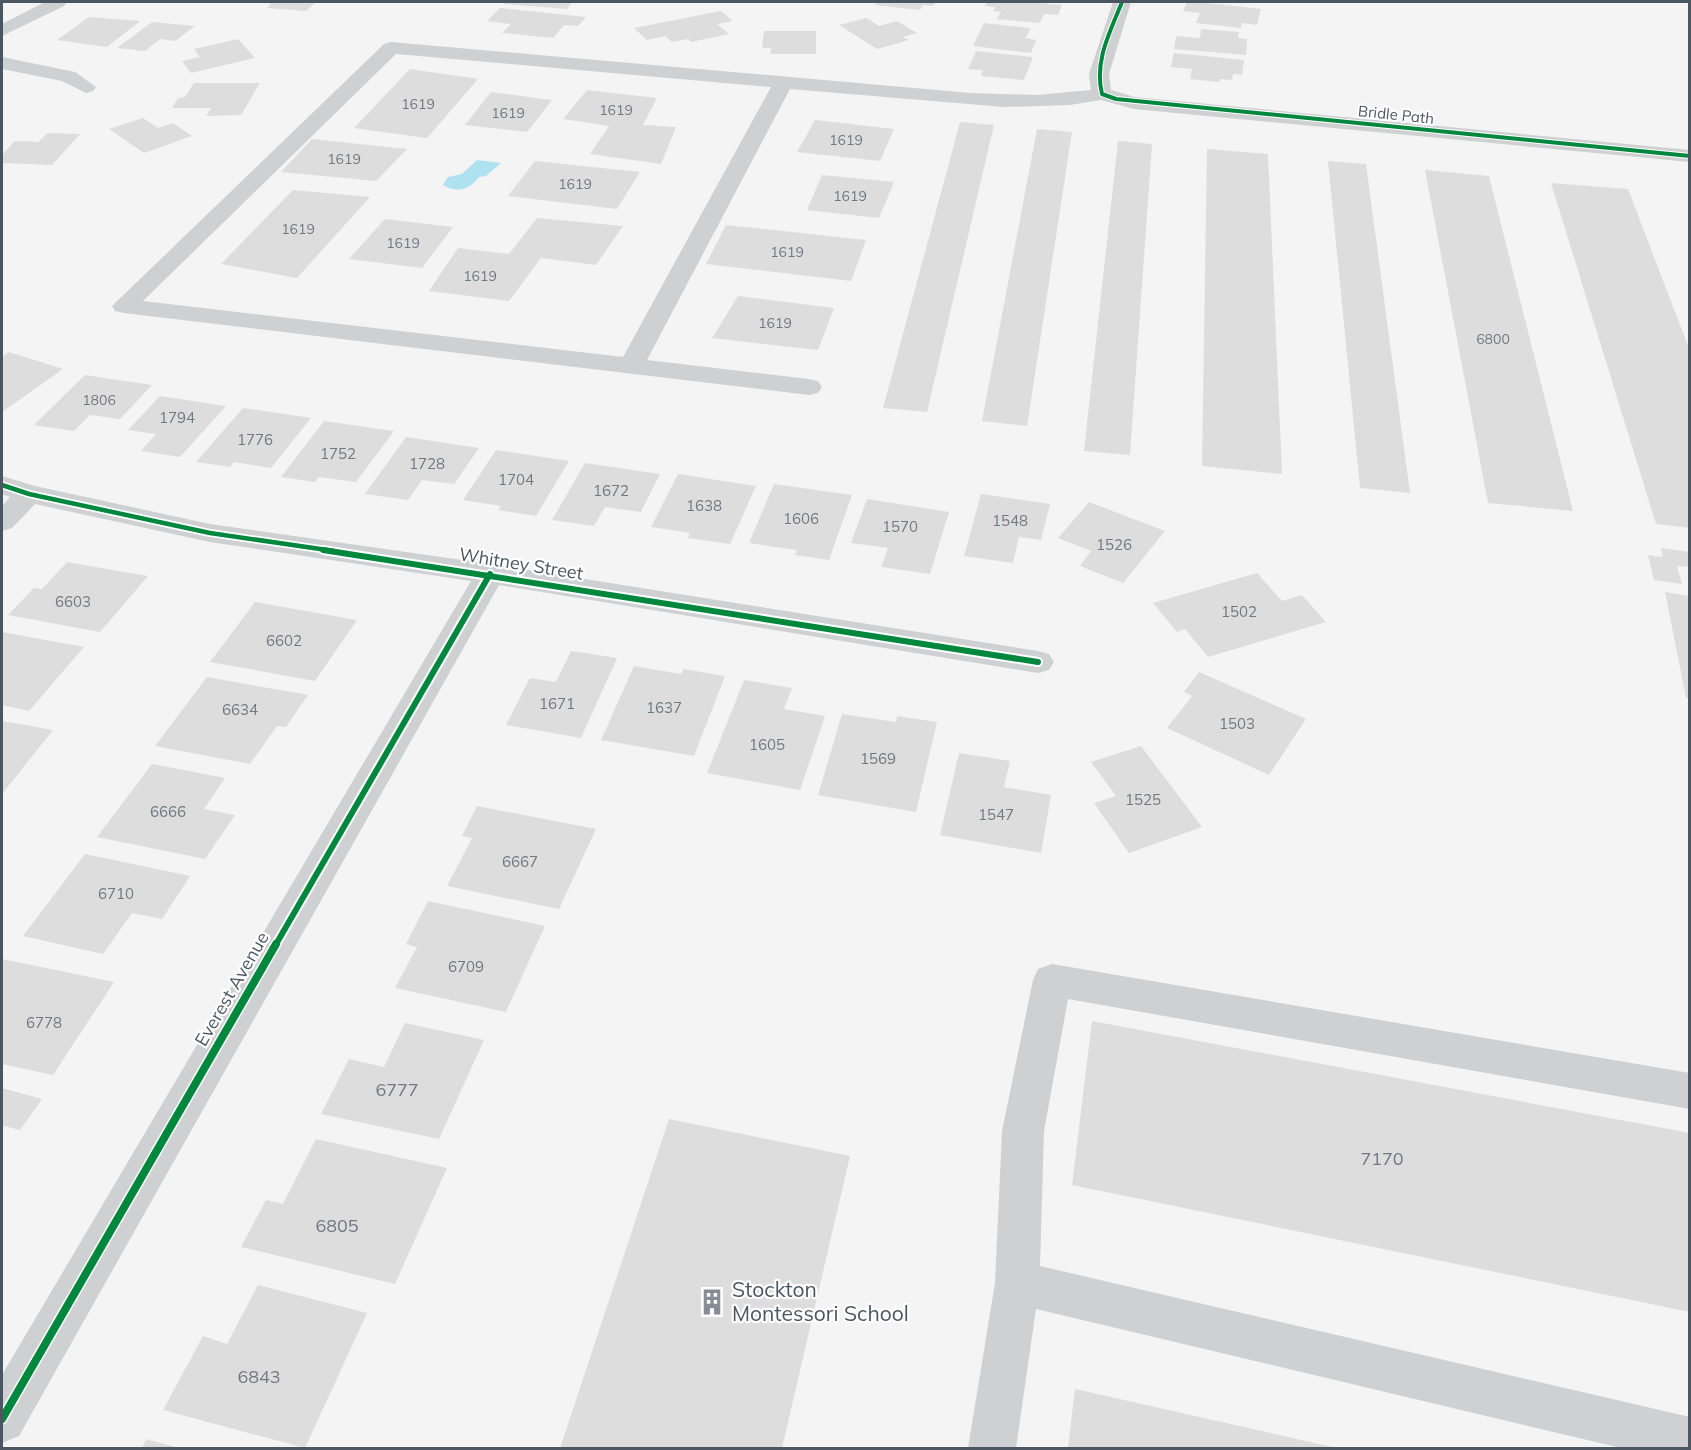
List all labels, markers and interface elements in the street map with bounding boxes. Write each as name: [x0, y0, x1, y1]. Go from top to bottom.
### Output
house number: 1619: [401, 95, 435, 113]
house number: 1619: [599, 101, 633, 119]
street label: Bridle Path: [1357, 101, 1435, 128]
house number: 1619: [491, 104, 525, 122]
house number: 1619: [829, 131, 863, 149]
house number: 1619: [327, 150, 361, 168]
house number: 1619: [558, 175, 592, 193]
house number: 1619: [833, 187, 867, 205]
house number: 1619: [281, 220, 315, 238]
house number: 1619: [386, 234, 420, 252]
house number: 1619: [770, 243, 804, 261]
house number: 1619: [463, 267, 497, 285]
house number: 1619: [758, 314, 792, 332]
house number: 6800: [1476, 330, 1510, 348]
house number: 1806: [82, 391, 116, 409]
house number: 1794: [159, 408, 195, 427]
house number: 1776: [237, 430, 273, 449]
house number: 1752: [320, 444, 356, 463]
house number: 1728: [409, 454, 445, 473]
house number: 1704: [498, 470, 534, 489]
house number: 1672: [593, 481, 629, 500]
house number: 1638: [686, 496, 722, 515]
house number: 1606: [783, 509, 819, 528]
house number: 1548: [992, 511, 1028, 530]
house number: 1570: [882, 517, 918, 536]
house number: 1526: [1096, 535, 1132, 554]
street label: Whitney Street: [457, 542, 585, 585]
house number: 6603: [55, 592, 91, 611]
house number: 1502: [1221, 602, 1257, 621]
house number: 6602: [266, 631, 302, 650]
house number: 1671: [539, 694, 575, 713]
house number: 1637: [646, 698, 682, 717]
house number: 6634: [222, 700, 258, 719]
house number: 1503: [1219, 714, 1255, 733]
house number: 1605: [749, 735, 785, 754]
house number: 1569: [860, 749, 896, 768]
house number: 1525: [1125, 790, 1161, 809]
house number: 6666: [150, 802, 186, 821]
house number: 1547: [978, 805, 1014, 824]
house number: 6667: [502, 852, 538, 871]
house number: 6710: [98, 884, 134, 903]
street label: Everest Avenue: [190, 927, 274, 1050]
house number: 6709: [448, 957, 484, 976]
house number: 6778: [26, 1013, 62, 1032]
house number: 6777: [375, 1078, 419, 1101]
house number: 7170: [1360, 1147, 1404, 1170]
house number: 6805: [315, 1214, 359, 1237]
place label: Stockton Montessori School: [732, 1276, 909, 1326]
building icon: Stockton Montessori School: [697, 1287, 727, 1317]
house number: 6843: [237, 1365, 281, 1388]

